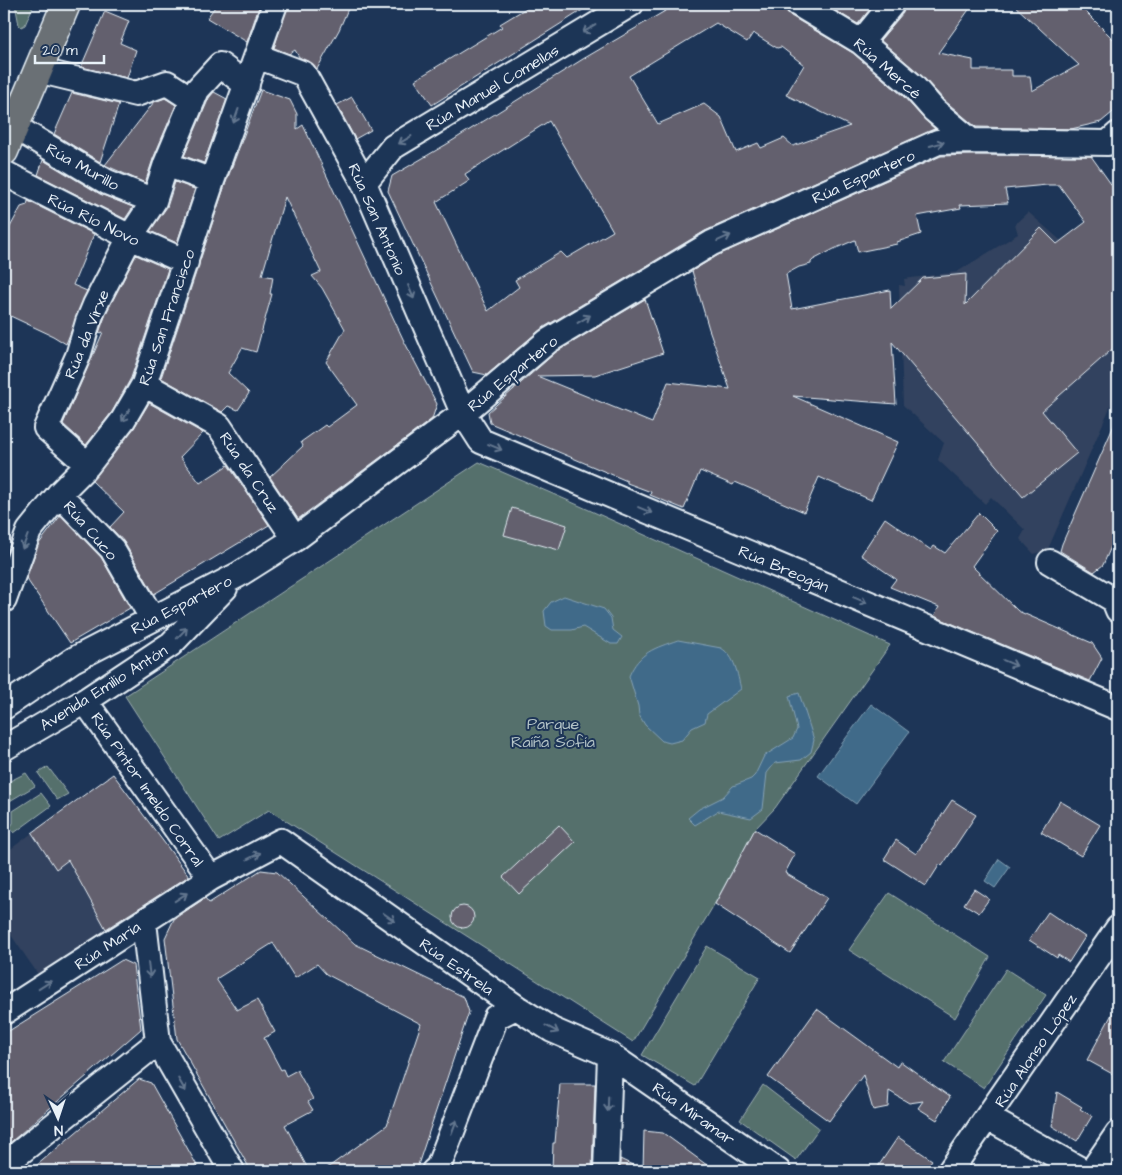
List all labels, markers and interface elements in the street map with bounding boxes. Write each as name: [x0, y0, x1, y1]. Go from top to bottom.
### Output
one-way arrow: [583, 24, 597, 34]
scale bar: [35, 32, 104, 64]
street label: Rúa Mercé: [849, 33, 926, 105]
street label: Rúa Manuel Comellas: [422, 39, 563, 136]
text: 20 m: [42, 40, 78, 61]
one-way arrow: [231, 108, 240, 123]
one-way arrow: [399, 135, 413, 145]
street label: Rúa Murillo: [42, 138, 123, 196]
one-way arrow: [929, 139, 945, 149]
street label: Rúa Espartero: [809, 144, 918, 209]
street label: Rúa San Antonio: [343, 160, 412, 279]
street label: Rúa Río Novo: [44, 188, 143, 252]
one-way arrow: [716, 232, 731, 242]
street label: Rúa San Francisco: [133, 246, 201, 388]
one-way arrow: [406, 284, 416, 299]
street label: Rúa da Virxe: [59, 286, 115, 382]
one-way arrow: [576, 314, 590, 324]
street label: Rúa Espartero: [463, 330, 562, 417]
one-way arrow: [120, 408, 130, 422]
street label: Rúa da Cruz: [214, 428, 284, 517]
one-way arrow: [487, 443, 503, 452]
street label: Rúa Cuco: [58, 496, 122, 565]
one-way arrow: [637, 505, 652, 515]
one-way arrow: [20, 534, 29, 549]
street label: Rúa Breogán: [735, 540, 832, 599]
street label: Rúa Espartero: [127, 570, 236, 640]
one-way arrow: [852, 595, 867, 605]
one-way arrow: [176, 627, 188, 639]
street label: Avenida Emilio Antón: [35, 640, 172, 736]
one-way arrow: [1002, 658, 1017, 668]
street label: Rúa Pintor Imeldo Corral: [85, 708, 209, 871]
park label: Parque Raíña Sofía: [511, 713, 595, 753]
one-way arrow: [246, 851, 261, 860]
one-way arrow: [174, 892, 188, 902]
one-way arrow: [382, 912, 395, 923]
street label: Rúa María: [70, 916, 145, 975]
street label: Rúa Estrela: [415, 933, 498, 1001]
one-way arrow: [144, 962, 154, 978]
one-way arrow: [37, 980, 51, 990]
street label: Rúa Alonso López: [990, 989, 1082, 1112]
one-way arrow: [544, 1024, 559, 1034]
one-way arrow: [177, 1077, 187, 1092]
street label: Rúa Miramar: [648, 1077, 739, 1150]
north arrow: [32, 1092, 82, 1142]
one-way arrow: [604, 1096, 613, 1112]
text: N: [54, 1120, 64, 1140]
one-way arrow: [450, 1120, 459, 1136]

